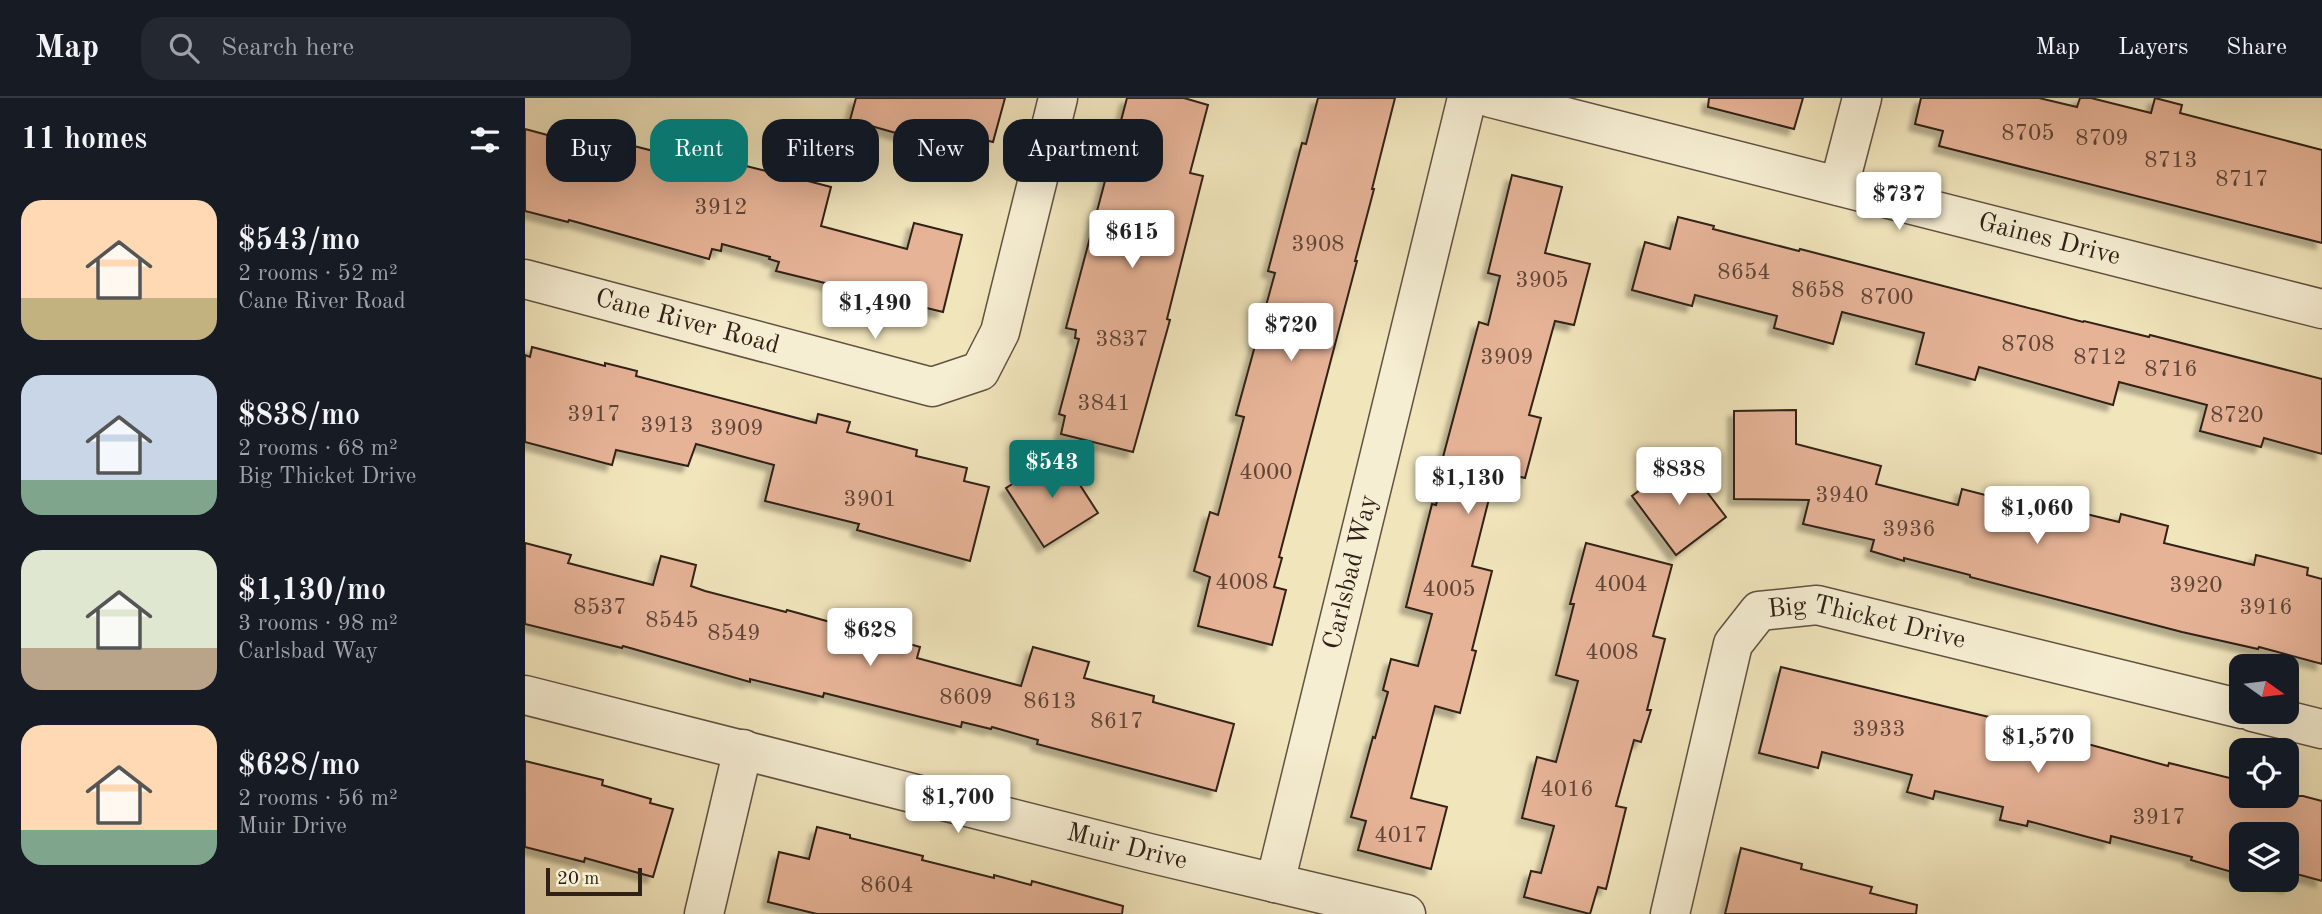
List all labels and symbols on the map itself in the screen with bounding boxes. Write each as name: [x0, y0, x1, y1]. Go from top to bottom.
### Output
house number: 8705: [2001, 122, 2055, 145]
house number: 8709: [2075, 127, 2129, 150]
house number: 8713: [2144, 149, 2198, 172]
house number: 8717: [2215, 168, 2269, 191]
pin: $737: [1858, 172, 1940, 232]
house number: 3912: [694, 196, 748, 219]
street label: Gaines Drive: [1975, 209, 2123, 270]
pin: $615: [1091, 211, 1173, 270]
house number: 3908: [1291, 233, 1345, 256]
house number: 8654: [1717, 261, 1771, 284]
house number: 3905: [1515, 269, 1569, 292]
house number: 8658: [1791, 279, 1845, 302]
pin: $1,490: [818, 282, 932, 341]
street label: Cane River Road: [592, 285, 782, 359]
house number: 8700: [1860, 286, 1914, 309]
pin: $720: [1250, 303, 1332, 363]
house number: 3837: [1095, 328, 1149, 351]
house number: 8708: [2001, 333, 2055, 356]
house number: 3909: [1480, 346, 1534, 369]
house number: 8712: [2073, 346, 2127, 369]
house number: 8716: [2144, 358, 2198, 381]
house number: 3841: [1077, 392, 1131, 415]
house number: 3917: [567, 403, 621, 426]
house number: 8720: [2210, 404, 2264, 427]
house number: 3913: [640, 414, 694, 437]
house number: 3909: [710, 417, 764, 440]
pin: $543: [1011, 440, 1093, 500]
pin: $838: [1638, 448, 1720, 507]
pin: $1,130: [1411, 456, 1525, 516]
house number: 4000: [1239, 461, 1293, 484]
house number: 3940: [1815, 484, 1869, 507]
pin: $1,060: [1980, 486, 2094, 546]
house number: 3901: [843, 488, 897, 511]
street label: Carlsbad Way: [1320, 492, 1383, 652]
house number: 3936: [1882, 518, 1936, 541]
house number: 4008: [1215, 571, 1269, 594]
house number: 4004: [1594, 573, 1648, 596]
house number: 3920: [2169, 574, 2223, 597]
house number: 4005: [1422, 578, 1476, 601]
street label: Big Thicket Drive: [1766, 592, 1968, 654]
house number: 8537: [573, 596, 627, 619]
house number: 3916: [2239, 596, 2293, 619]
pin: $628: [829, 608, 911, 668]
house number: 8545: [645, 609, 699, 632]
house number: 8549: [707, 622, 761, 645]
house number: 4008: [1585, 641, 1639, 664]
north arrow: [2229, 654, 2299, 724]
house number: 8609: [939, 686, 993, 709]
house number: 8613: [1023, 690, 1077, 713]
house number: 8617: [1090, 710, 1144, 733]
pin: $1,570: [1981, 716, 2095, 775]
house number: 3933: [1852, 718, 1906, 741]
pin: $1,700: [901, 776, 1015, 835]
house number: 4016: [1540, 778, 1594, 801]
house number: 3917: [2132, 806, 2186, 829]
street label: Muir Drive: [1064, 820, 1190, 875]
house number: 4017: [1374, 824, 1428, 847]
scale bar: [546, 865, 642, 897]
house number: 8604: [860, 874, 914, 897]

